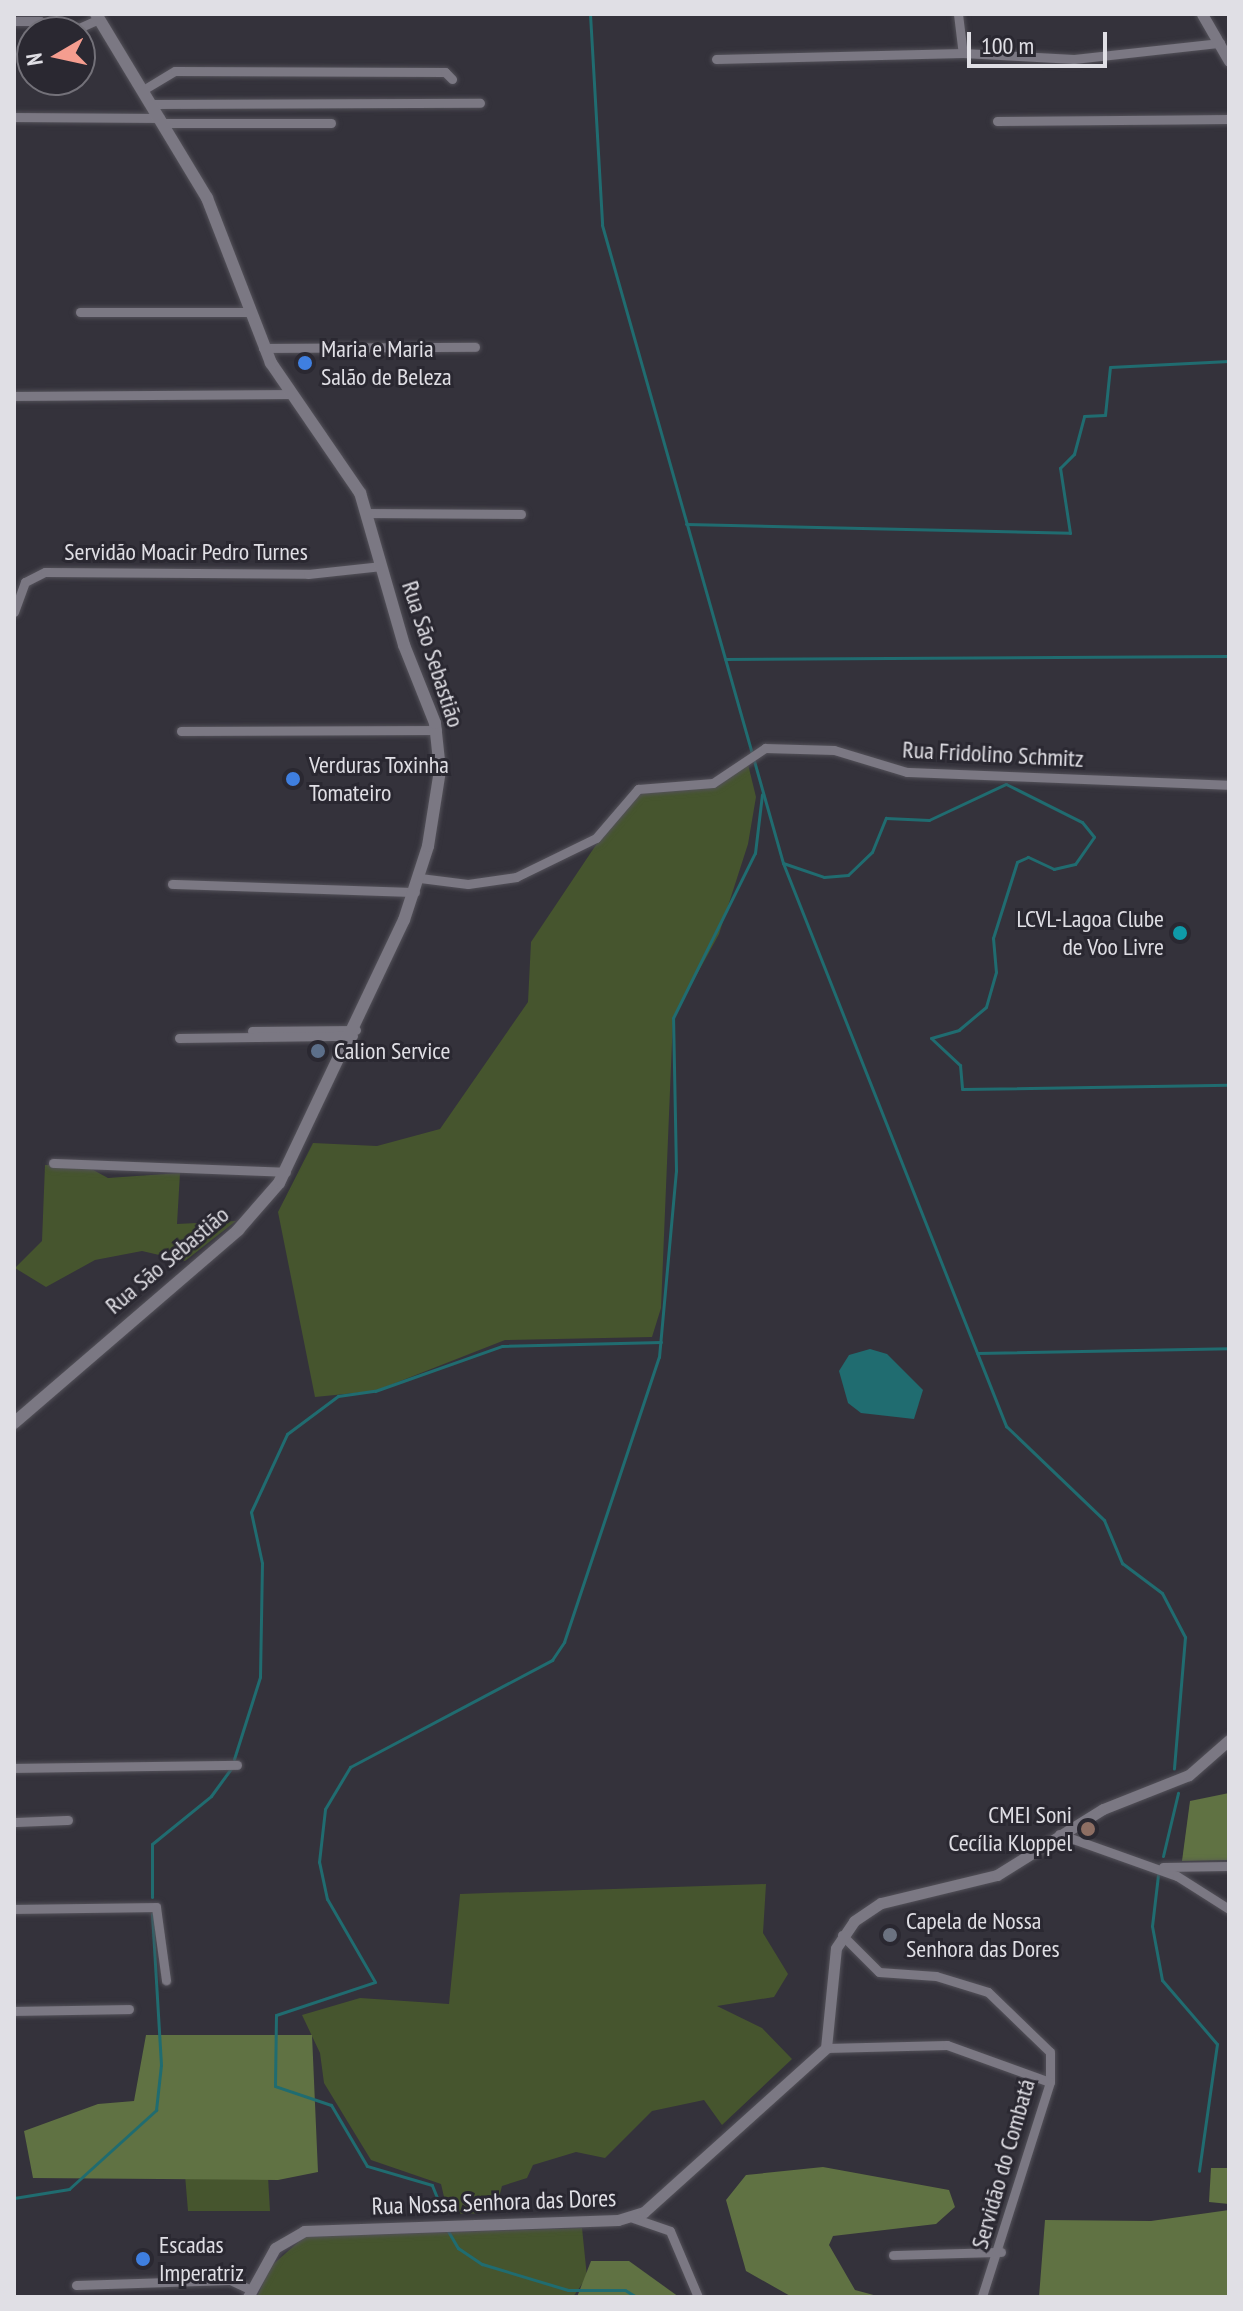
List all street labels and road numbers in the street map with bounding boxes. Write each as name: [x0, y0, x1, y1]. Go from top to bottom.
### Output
street label: Servidão Moacir Pedro Turnes: [64, 538, 308, 566]
street label: Rua São Sebastião: [396, 577, 470, 731]
street label: Rua Fridolino Schmitz: [902, 735, 1084, 773]
street label: Rua São Sebastião: [100, 1200, 234, 1320]
street label: Servidão do Combatá: [965, 2076, 1041, 2252]
street label: Rua Nossa Senhora das Dores: [371, 2183, 617, 2221]

